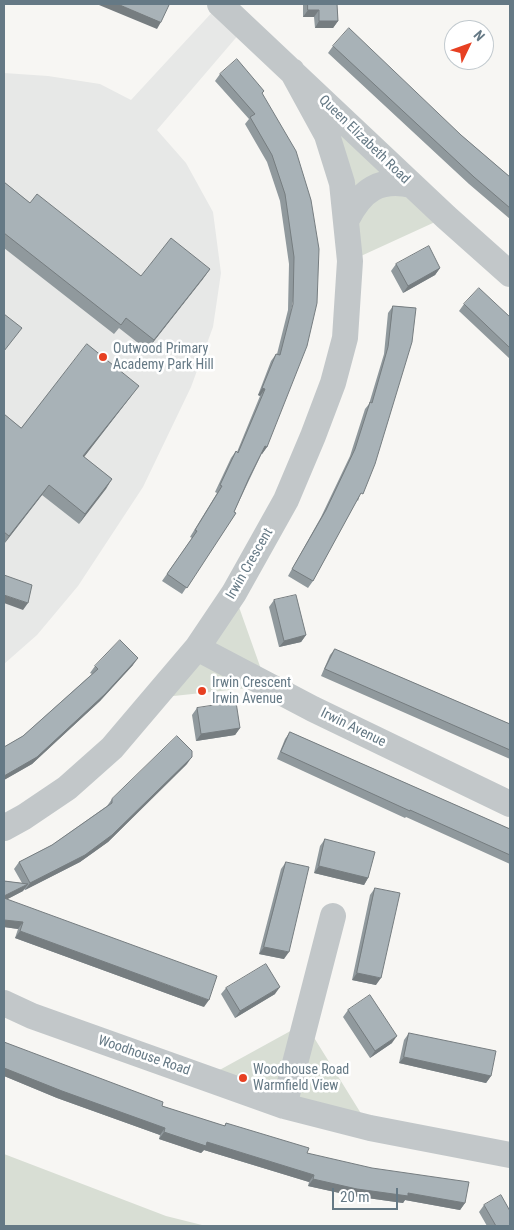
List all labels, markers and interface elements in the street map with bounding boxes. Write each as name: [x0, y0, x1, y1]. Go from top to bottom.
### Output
north arrow: [444, 20, 494, 70]
text: N: [471, 27, 488, 44]
street label: Queen Elizabeth Road: [315, 92, 413, 188]
place label: Outwood Primary Academy Park Hill: [113, 341, 214, 374]
marker: Outwood Primary Academy Park Hill: [97, 351, 109, 363]
street label: Irwin Crescent: [223, 526, 277, 602]
place label: Irwin Crescent Irwin Avenue: [212, 675, 291, 708]
marker: Irwin Crescent Irwin Avenue: [196, 685, 208, 697]
street label: Irwin Avenue: [318, 705, 388, 751]
street label: Woodhouse Road: [96, 1032, 192, 1080]
place label: Woodhouse Road Warmfield View: [253, 1062, 349, 1094]
marker: Woodhouse Road Warmfield View: [237, 1072, 249, 1084]
scale bar: [334, 1178, 400, 1210]
text: 20 m: [340, 1188, 370, 1206]

